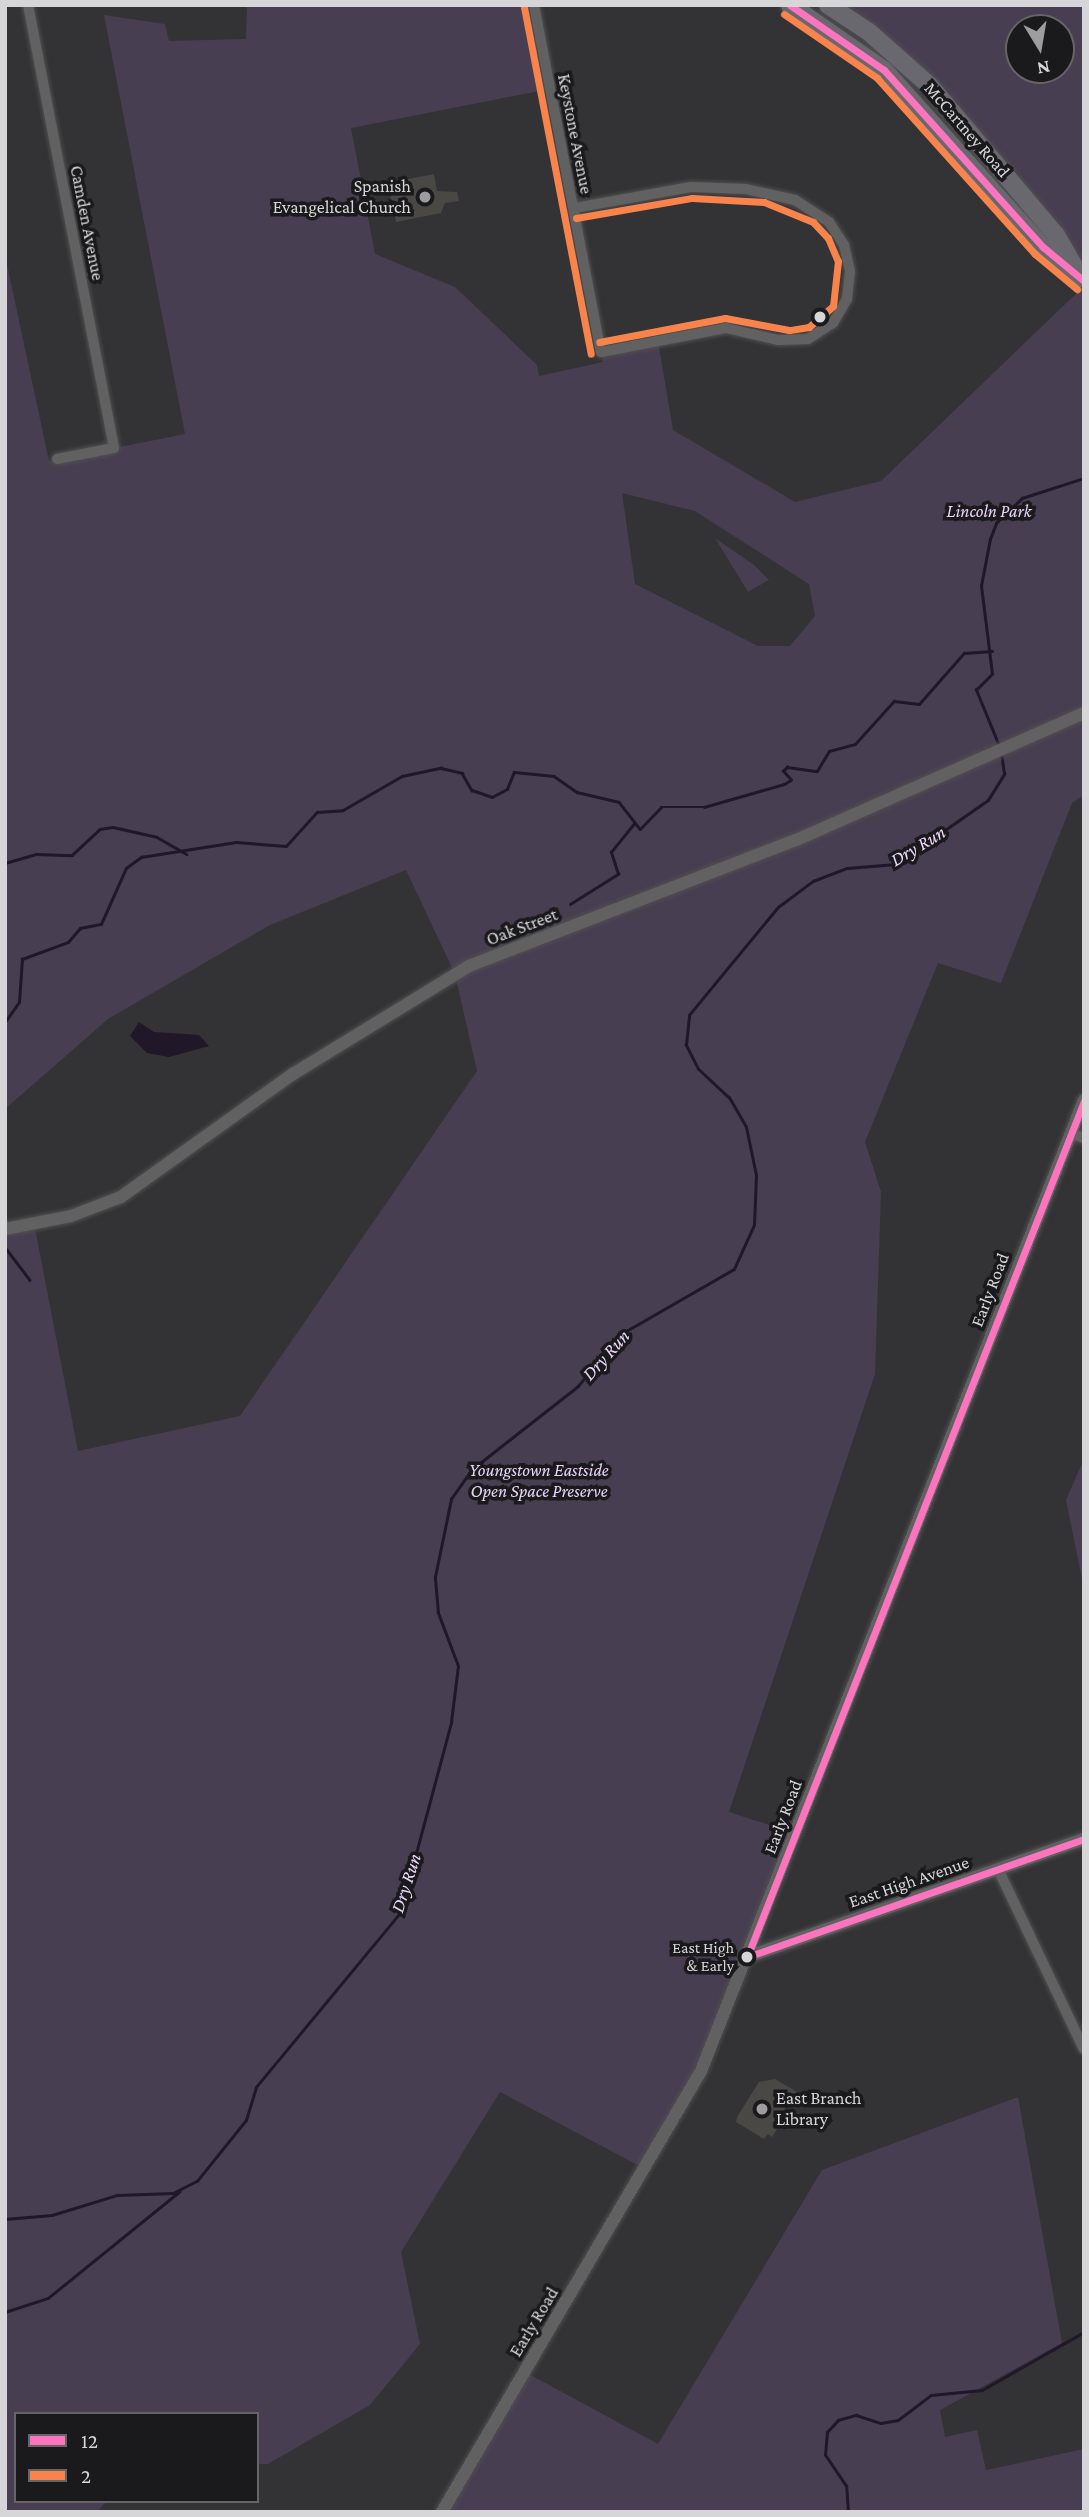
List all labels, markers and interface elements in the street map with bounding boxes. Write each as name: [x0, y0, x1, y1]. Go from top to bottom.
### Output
north arrow: [1005, 14, 1075, 84]
text: N: [1035, 57, 1052, 80]
street label: Keystone Avenue: [553, 72, 597, 196]
street label: McCartney Road: [920, 78, 1014, 182]
street label: Camden Avenue: [65, 164, 109, 282]
place label: Spanish Evangelical Church: [273, 176, 411, 218]
marker: Spanish Evangelical Church: [417, 189, 433, 205]
unlabelled marker: [813, 310, 827, 324]
park label: Lincoln Park: [946, 500, 1032, 522]
water label: Dry Run: [886, 821, 950, 871]
street label: Oak Street: [483, 904, 561, 950]
street label: Early Road: [966, 1250, 1014, 1330]
water label: Dry Run: [577, 1325, 635, 1385]
park label: Youngstown Eastside Open Space Preserve: [469, 1460, 609, 1502]
street label: Early Road: [759, 1777, 807, 1857]
water label: Dry Run: [386, 1851, 426, 1915]
street label: East High Avenue: [846, 1851, 972, 1913]
place label: East High & Early: [672, 1938, 734, 1976]
marker: East High & Early: [740, 1950, 754, 1964]
place label: East Branch Library: [776, 2088, 861, 2130]
marker: East Branch Library: [754, 2101, 770, 2117]
street label: Early Road: [505, 2283, 563, 2361]
legend: [14, 2412, 259, 2503]
text: 12: [81, 2429, 98, 2453]
text: 2: [81, 2464, 91, 2488]

